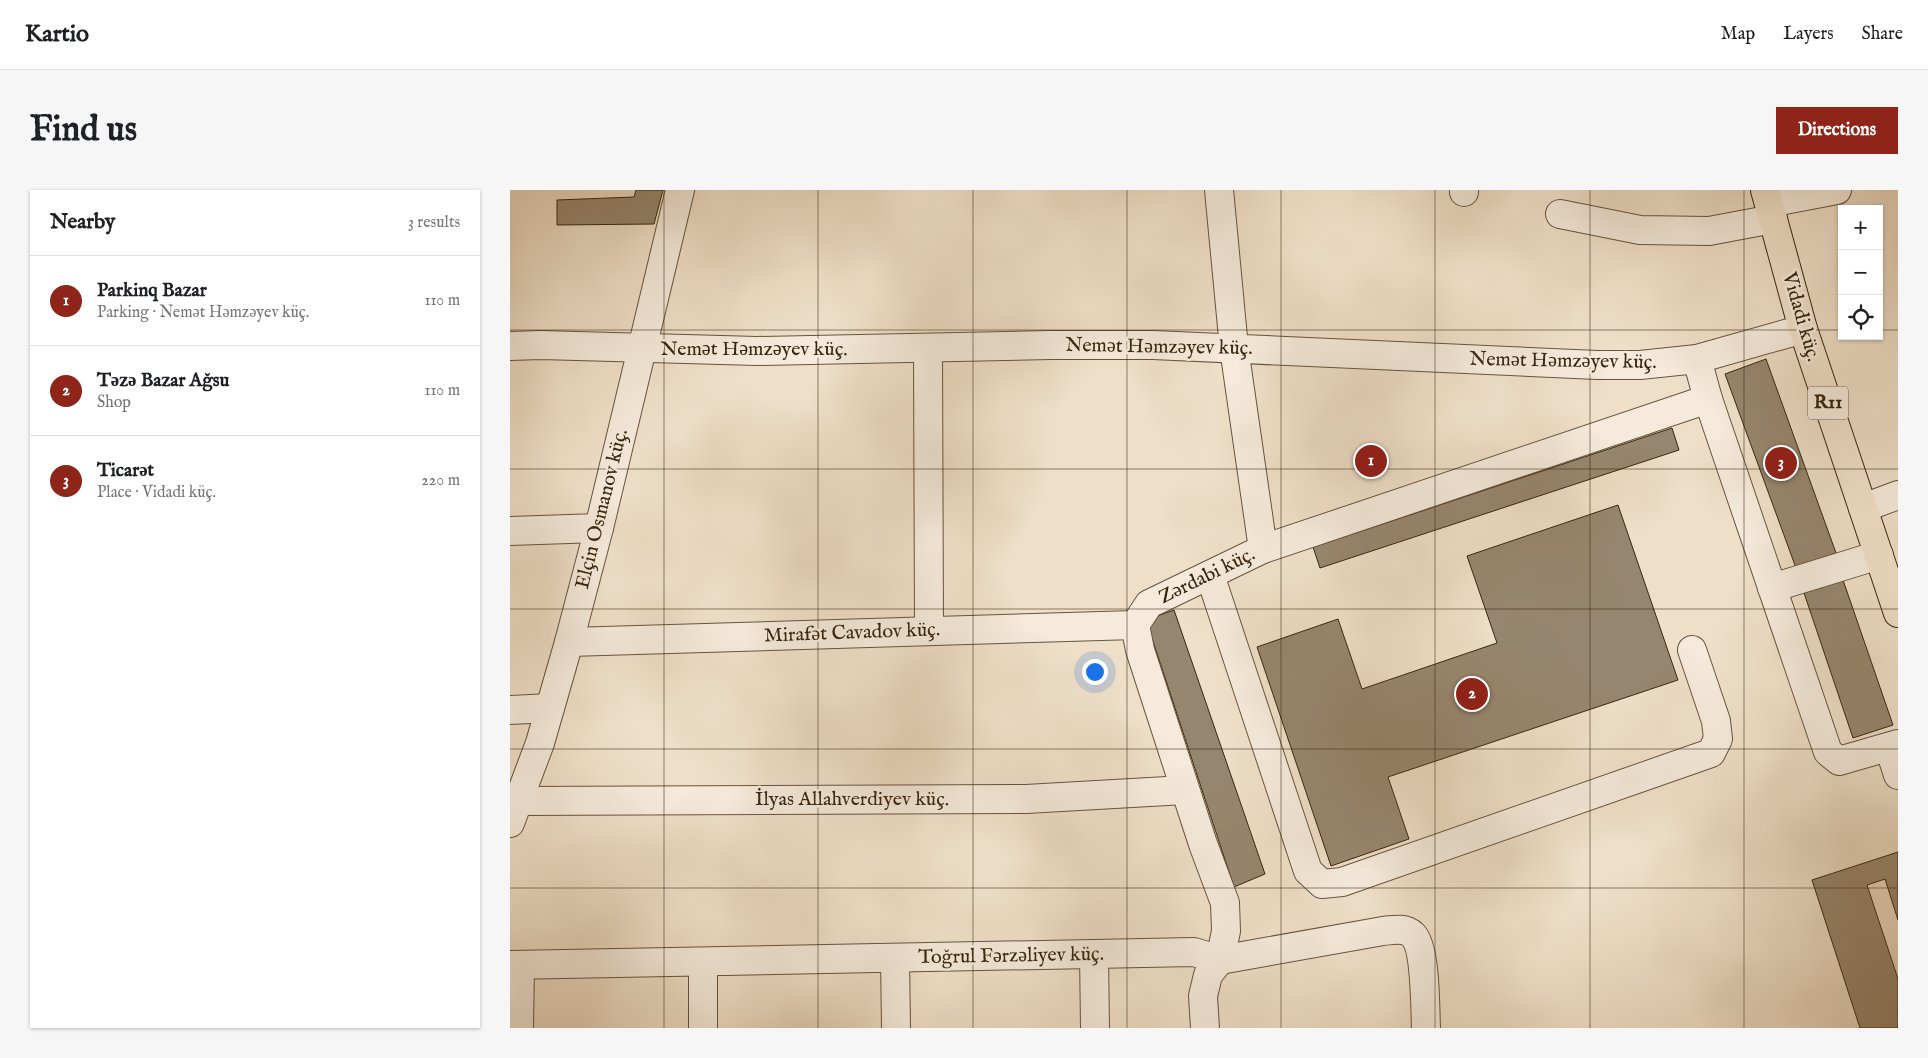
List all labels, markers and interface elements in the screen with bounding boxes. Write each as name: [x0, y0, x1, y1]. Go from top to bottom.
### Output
text: Kartio: [25, 19, 89, 50]
text: Map: [1721, 23, 1755, 46]
text: Layers: [1783, 23, 1834, 46]
text: Share: [1862, 23, 1903, 46]
button: Directions: [1776, 107, 1898, 154]
text: Find us: [30, 108, 137, 153]
map controls: [1838, 205, 1883, 340]
button: +: [1838, 205, 1883, 250]
text: Nearby: [50, 209, 115, 236]
text: 3 results: [408, 213, 460, 233]
button: −: [1838, 250, 1883, 295]
street label: Vidadi küç.: [1776, 268, 1826, 365]
text: Parkinq Bazar: [97, 279, 207, 303]
text: 1: [63, 291, 69, 311]
text: 110 m: [424, 291, 460, 311]
button: locate: [1838, 295, 1883, 340]
text: Parking · Nemət Həmzəyev küç.: [97, 303, 309, 323]
street label: Nemət Həmzəyev küç.: [1065, 333, 1253, 361]
street label: Nemət Həmzəyev küç.: [660, 337, 848, 362]
street label: Nemət Həmzəyev küç.: [1469, 347, 1657, 375]
text: Təzə Bazar Ağsu: [97, 369, 229, 393]
text: 2: [62, 381, 70, 401]
text: 110 m: [424, 381, 460, 401]
road number: R11: [1808, 387, 1848, 420]
text: Shop: [97, 393, 131, 413]
street label: Elçin Osmanov küç.: [570, 426, 634, 592]
pin: 1: [1355, 442, 1387, 480]
pin: 3: [1765, 444, 1797, 482]
text: Ticarət: [97, 459, 154, 483]
text: 3: [63, 471, 69, 491]
text: 220 m: [421, 471, 460, 491]
text: Place · Vidadi küç.: [97, 483, 216, 503]
street label: Zərdabi küç.: [1155, 542, 1259, 610]
street label: Mirafət Cavadov küç.: [764, 617, 940, 649]
your location: [1082, 659, 1108, 685]
pin: 2: [1456, 675, 1488, 713]
street label: İlyas Allahverdiyev küç.: [755, 787, 949, 812]
street label: Toğrul Fərzəliyev küç.: [918, 942, 1104, 970]

